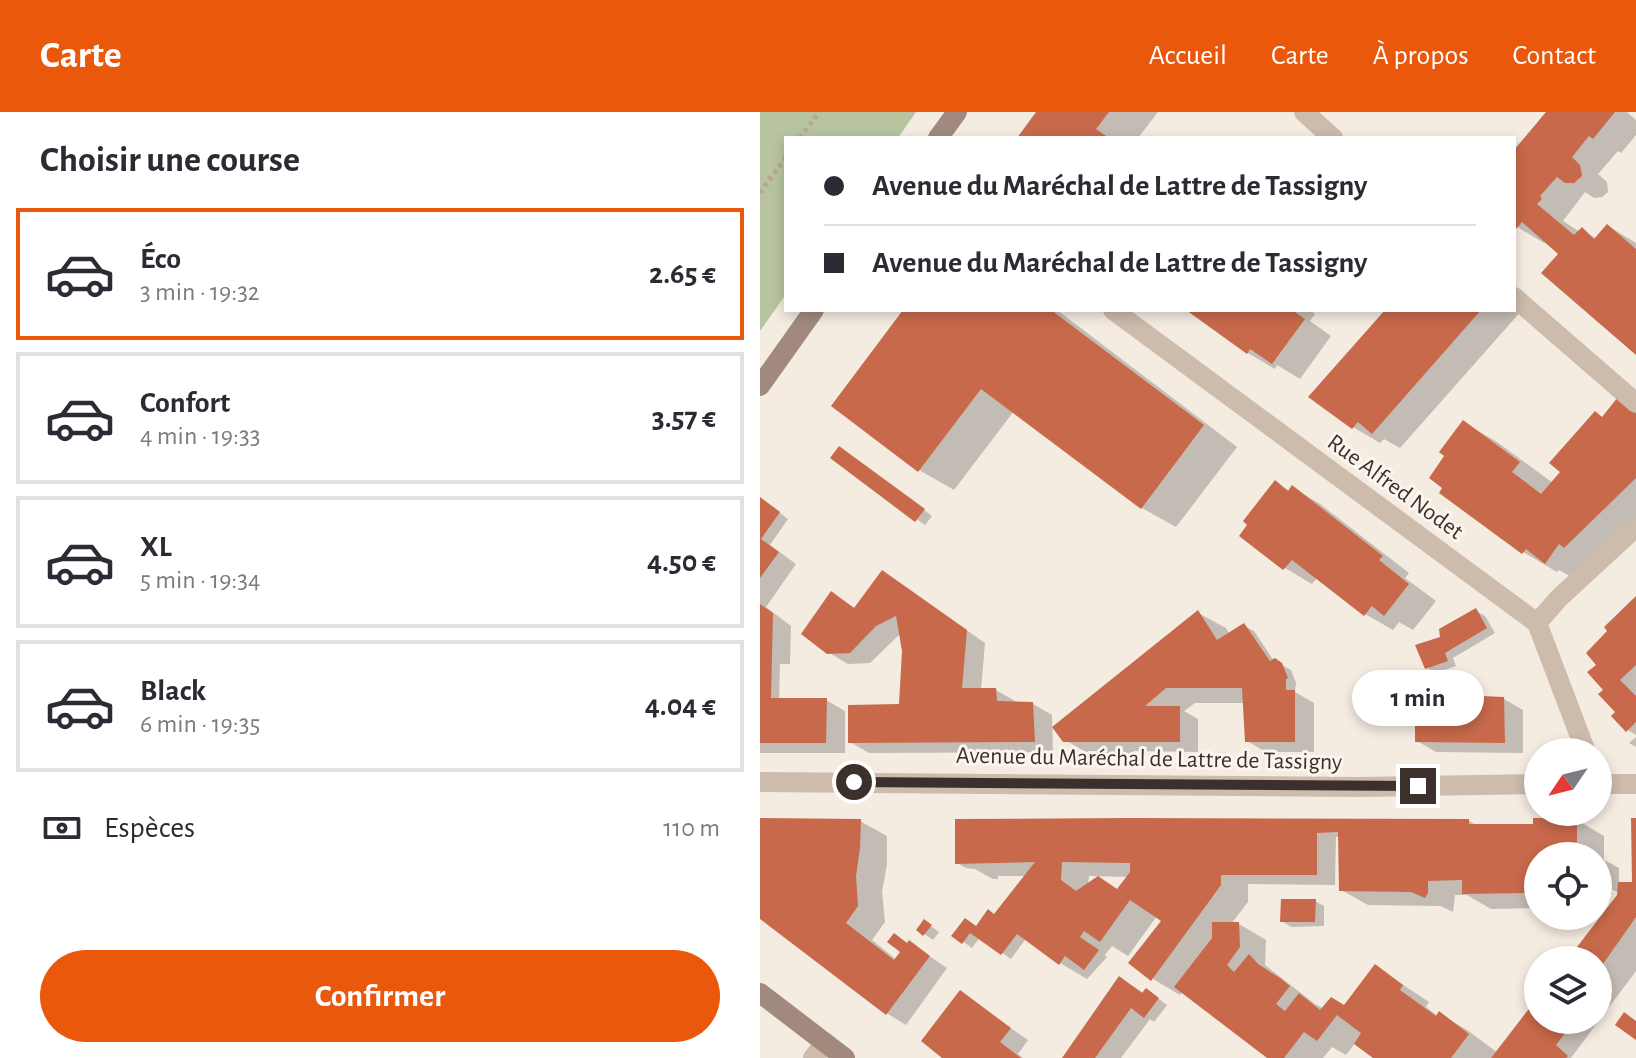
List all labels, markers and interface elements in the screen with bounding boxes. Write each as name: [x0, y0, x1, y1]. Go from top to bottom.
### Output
text: Carte: [40, 37, 122, 75]
text: Accueil: [1149, 42, 1227, 70]
text: Carte: [1271, 42, 1329, 70]
text: À propos: [1373, 42, 1469, 70]
text: Contact: [1513, 42, 1596, 70]
text: Choisir une course: [40, 142, 300, 178]
text: Avenue du Maréchal de Lattre de Tassigny: [872, 171, 1367, 201]
icon: car: [44, 238, 116, 310]
text: Éco: [140, 244, 181, 274]
text: Avenue du Maréchal de Lattre de Tassigny: [872, 248, 1367, 278]
text: 2.65 €: [649, 259, 716, 289]
text: 3 min · 19:32: [140, 279, 260, 305]
icon: car: [44, 382, 116, 454]
text: Confort: [140, 388, 230, 418]
text: 3.57 €: [652, 403, 716, 433]
text: 4 min · 19:33: [140, 423, 260, 449]
street label: Rue Alfred Nodet: [1323, 430, 1468, 544]
icon: car: [44, 526, 116, 598]
text: XL: [140, 532, 172, 562]
text: 4.50 €: [647, 547, 716, 577]
text: 5 min · 19:34: [140, 567, 261, 593]
icon: car: [44, 670, 116, 742]
callout: 1 min: [1352, 670, 1484, 726]
text: Black: [140, 676, 206, 706]
text: 1 min: [1391, 685, 1445, 711]
text: 4.04 €: [645, 691, 716, 721]
text: 6 min · 19:35: [140, 711, 260, 737]
north arrow: [1524, 738, 1612, 826]
map controls: [1524, 738, 1612, 1034]
street label: Avenue du Maréchal de Lattre de Tassigny: [956, 744, 1342, 774]
route start: [836, 764, 872, 800]
route end: [1400, 768, 1436, 804]
icon: cash: [40, 806, 84, 850]
text: Espèces: [104, 813, 195, 843]
text: 110 m: [663, 815, 720, 841]
button: locate: [1524, 842, 1612, 930]
button: layers: [1524, 946, 1612, 1034]
button: Confirmer: [40, 950, 720, 1042]

